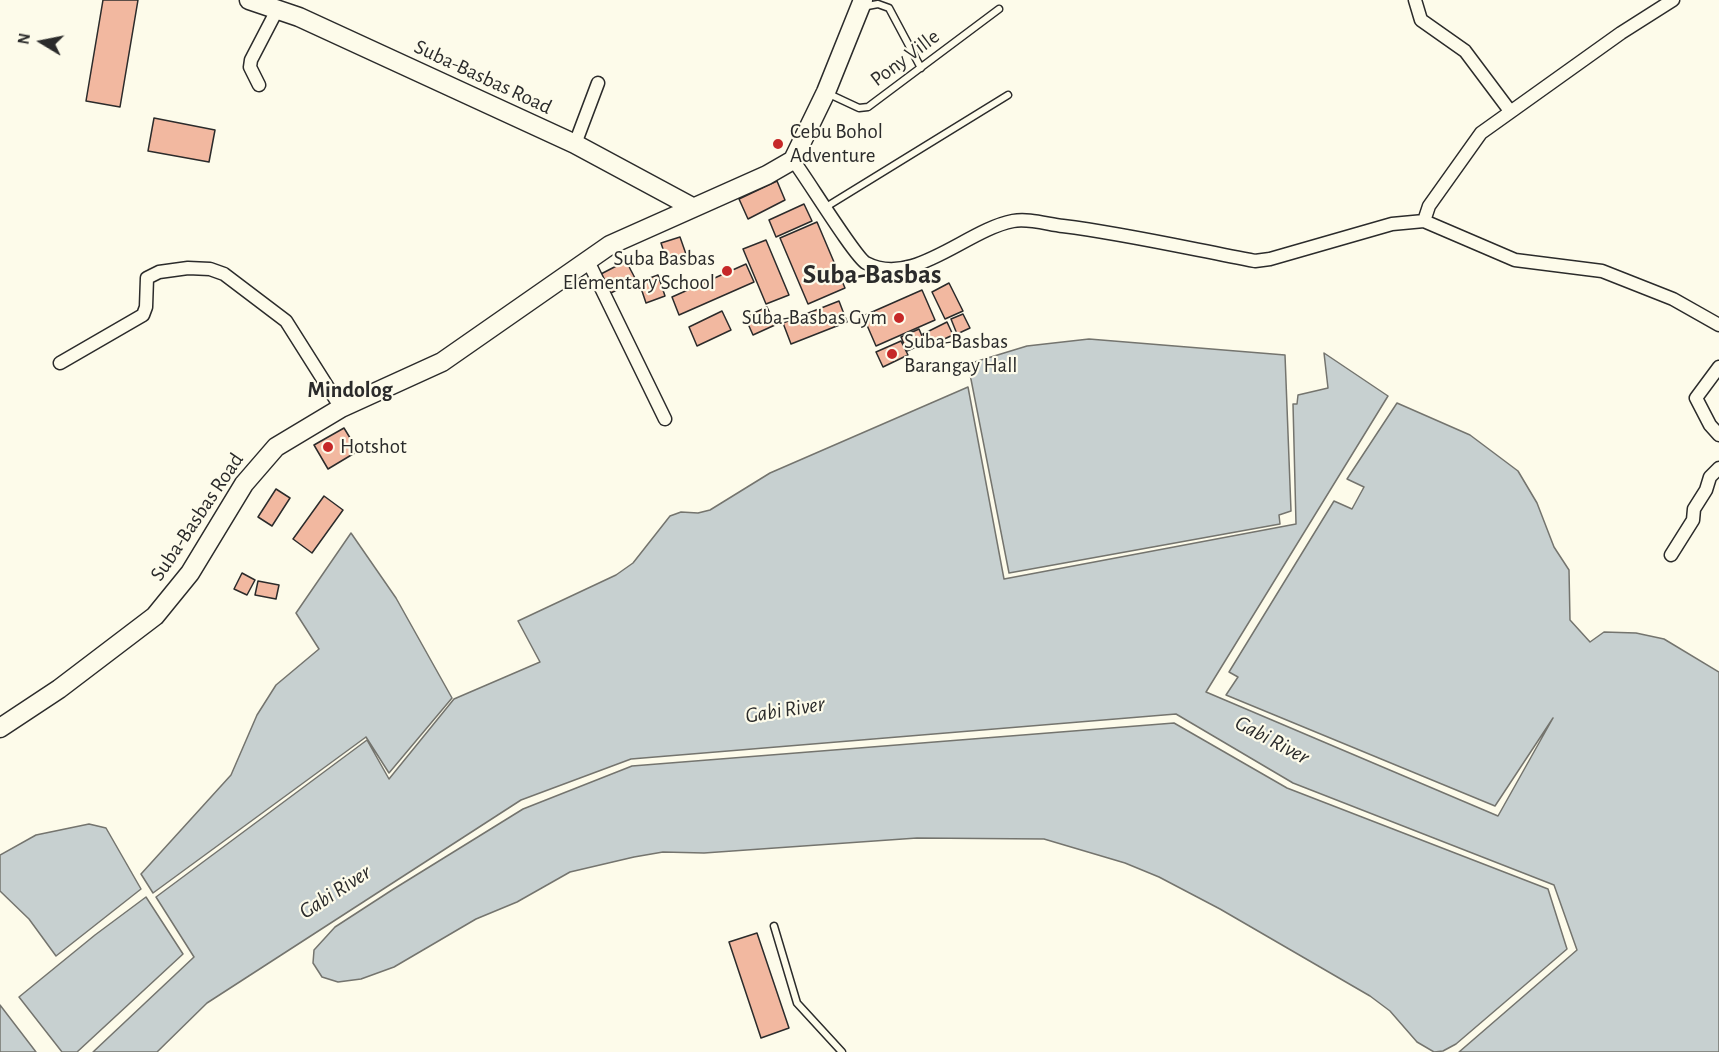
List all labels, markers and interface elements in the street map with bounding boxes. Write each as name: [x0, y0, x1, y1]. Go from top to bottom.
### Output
north arrow: [12, 12, 72, 72]
street label: Pony Ville: [865, 24, 945, 92]
text: N: [15, 32, 33, 46]
street label: Suba-Basbas Road: [410, 34, 556, 120]
place label: Cebu Bohol Adventure: [790, 119, 883, 169]
marker: Cebu Bohol Adventure: [771, 137, 785, 151]
place label: Suba Basbas Elementary School: [563, 246, 715, 296]
district label: Suba-Basbas: [803, 259, 941, 291]
marker: Suba Basbas Elementary School: [720, 264, 734, 278]
place label: Suba-Basbas Gym: [742, 305, 887, 331]
marker: Suba-Basbas Gym: [892, 311, 906, 325]
place label: Suba-Basbas Barangay Hall: [904, 329, 1018, 379]
marker: Suba-Basbas Barangay Hall: [885, 347, 899, 361]
district label: Mindolog: [307, 377, 393, 403]
place label: Hotshot: [340, 434, 407, 460]
marker: Hotshot: [321, 440, 335, 454]
street label: Suba-Basbas Road: [145, 448, 249, 586]
water label: Gabi River: [743, 691, 827, 729]
water label: Gabi River: [1230, 710, 1314, 770]
water label: Gabi River: [294, 859, 376, 925]

